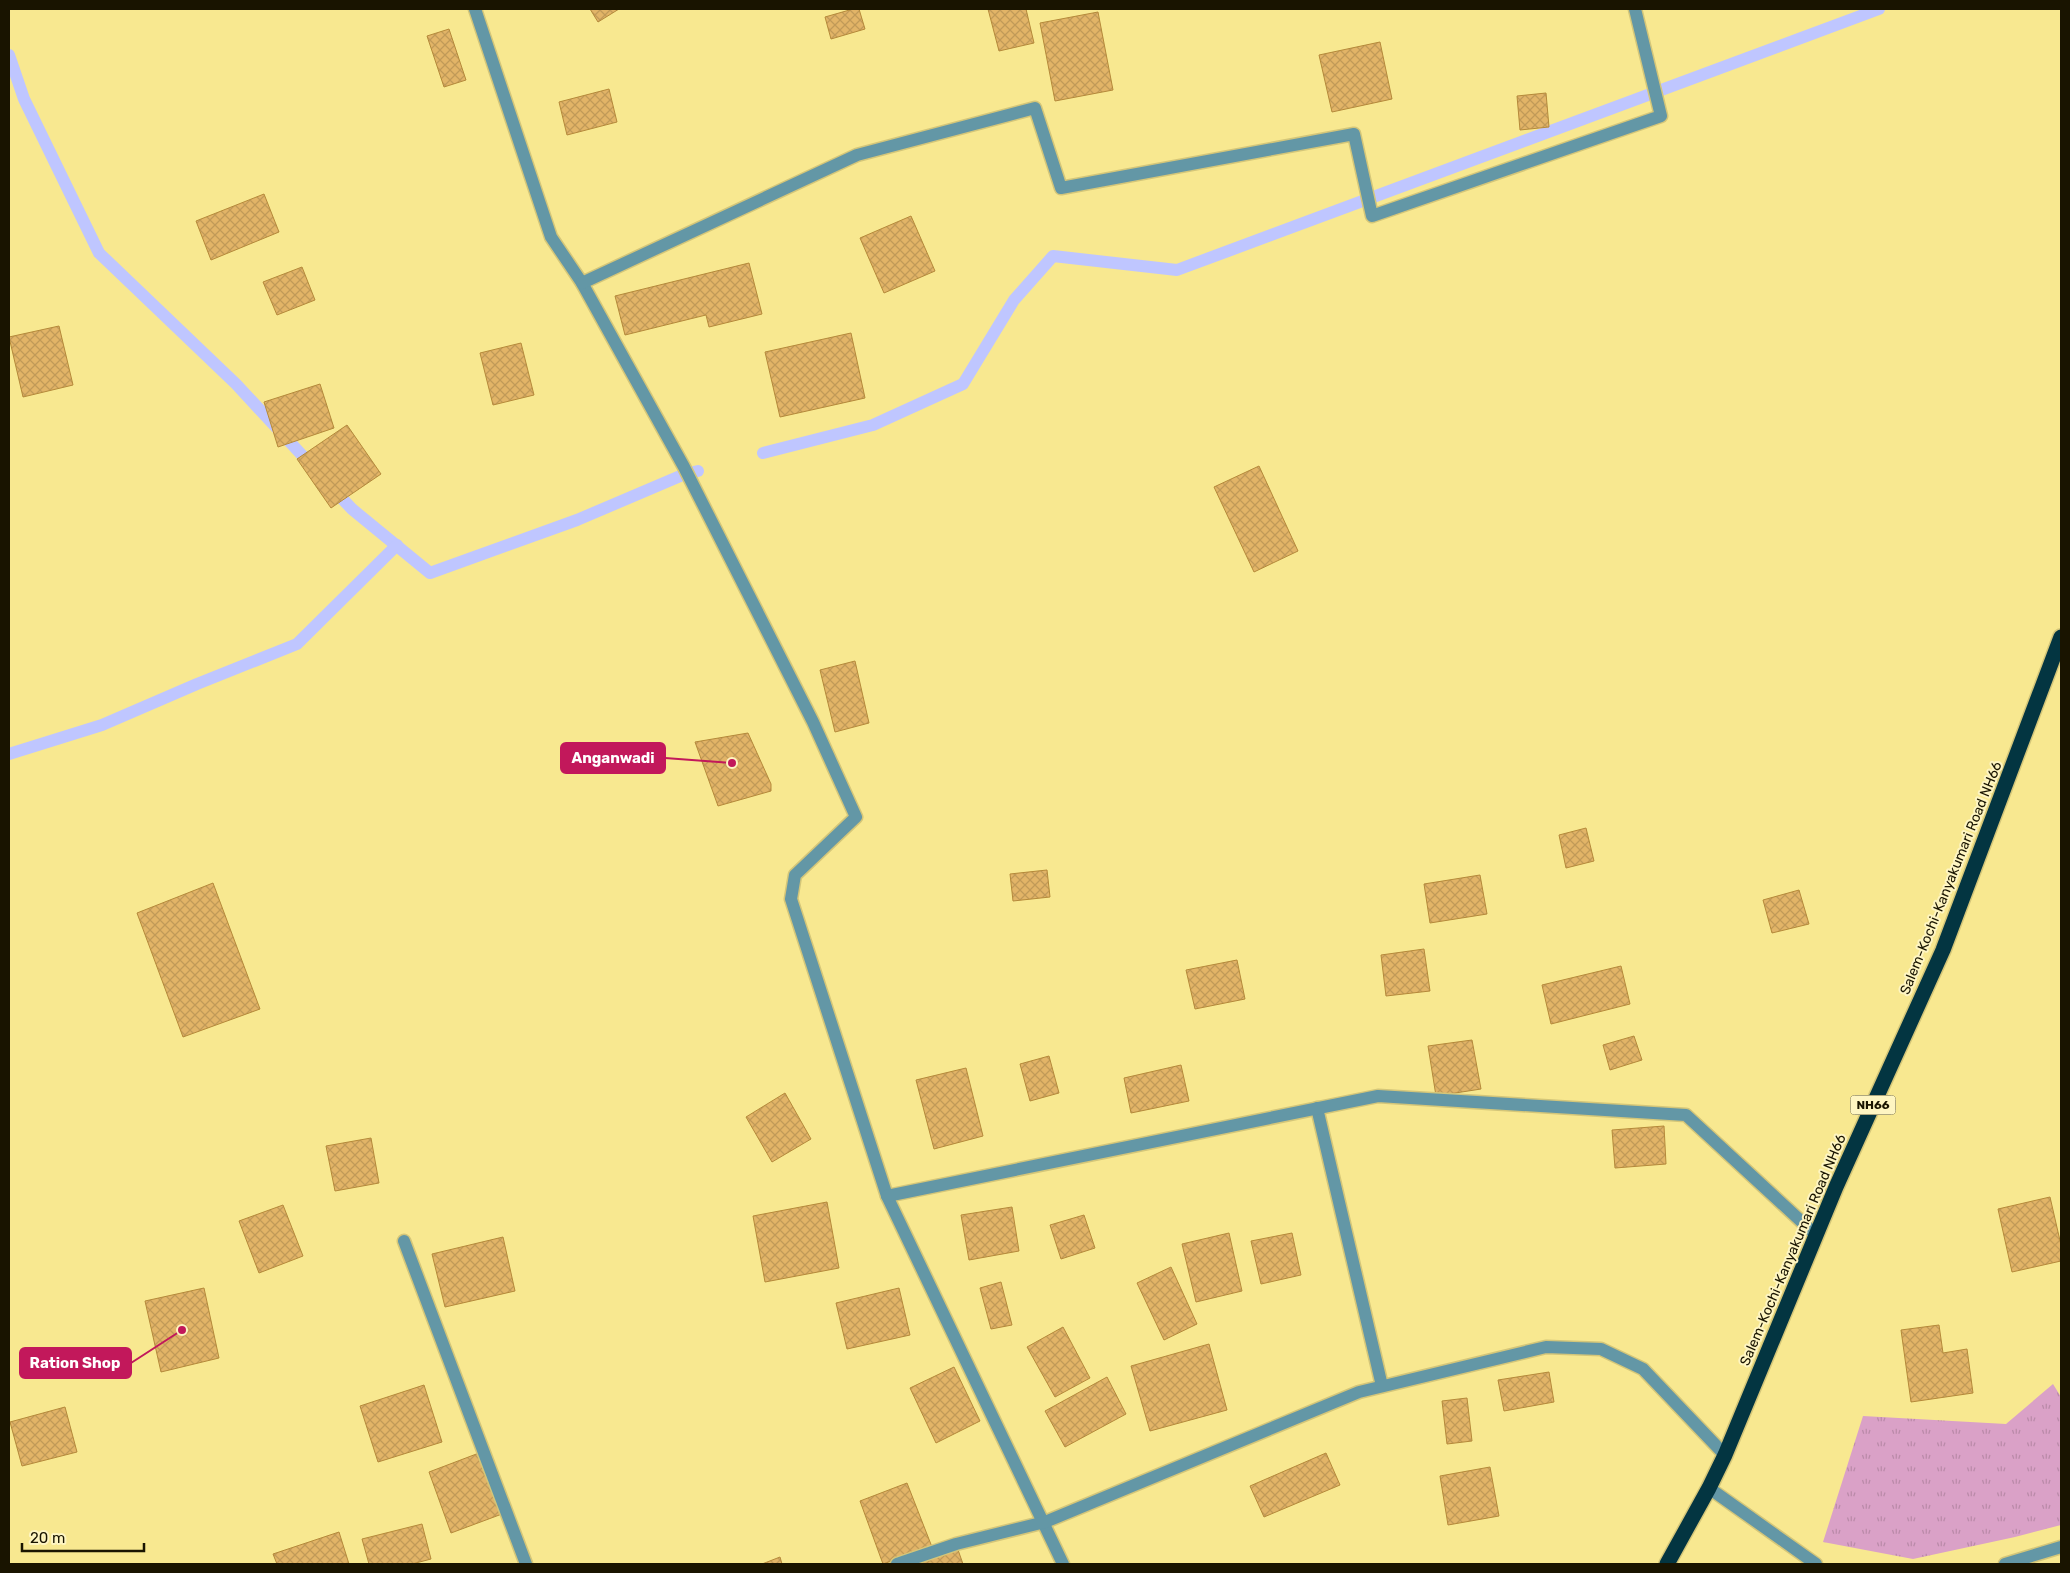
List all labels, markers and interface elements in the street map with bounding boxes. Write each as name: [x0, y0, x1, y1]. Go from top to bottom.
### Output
callout: Anganwadi: [561, 743, 665, 773]
text: Anganwadi: [571, 749, 655, 767]
street label: Salem-Kochi-Kanyakumari Road NH66: [1896, 759, 2006, 997]
road number: NH66: [1850, 1096, 1896, 1114]
street label: Salem-Kochi-Kanyakumari Road NH66: [1736, 1132, 1850, 1368]
callout: Ration Shop: [20, 1348, 131, 1378]
text: Ration Shop: [30, 1354, 120, 1372]
scale bar: [22, 1520, 145, 1552]
text: 20 m: [30, 1529, 65, 1547]

